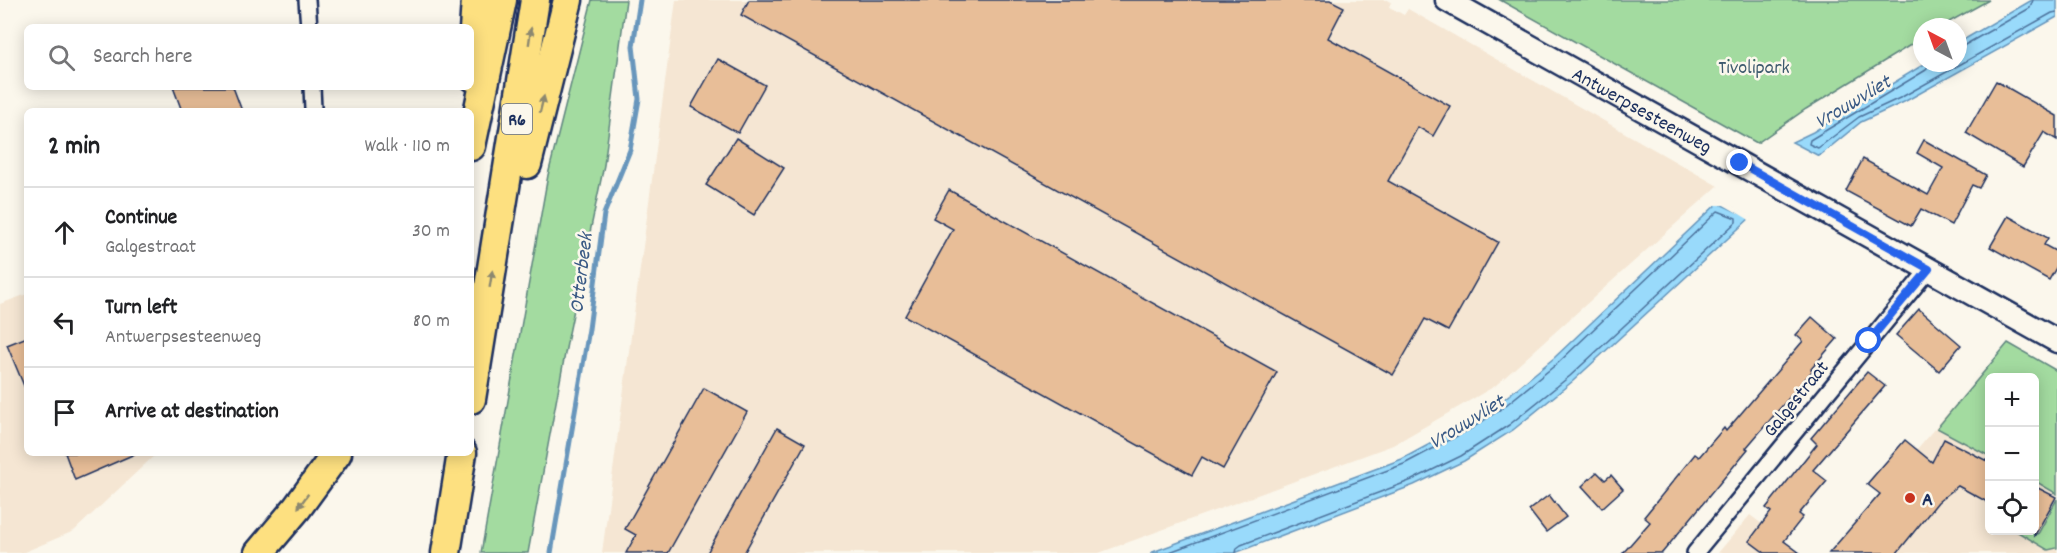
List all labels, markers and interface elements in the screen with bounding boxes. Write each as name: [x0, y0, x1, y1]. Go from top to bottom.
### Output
north arrow: [1913, 18, 1967, 72]
search box: [24, 24, 474, 90]
one-way arrow: [526, 26, 535, 45]
icon: search: [45, 41, 78, 74]
text: Search here: [93, 42, 192, 73]
park label: Tivolipark: [1718, 55, 1790, 83]
street label: Antwerpsesteenweg: [1566, 62, 1716, 162]
water label: Vrouwvliet: [1810, 68, 1899, 138]
one-way arrow: [537, 95, 547, 113]
road number: R6: [502, 104, 532, 134]
text: 2 min: [48, 129, 100, 166]
text: Walk · 110 m: [364, 133, 450, 161]
route end: [1726, 149, 1752, 175]
text: Continue: [105, 203, 177, 234]
icon: ahead: [48, 216, 81, 249]
text: 30 m: [412, 218, 450, 246]
water label: Otterbeek: [563, 229, 603, 315]
text: Galgestraat: [105, 234, 196, 262]
one-way arrow: [486, 269, 495, 288]
text: Turn left: [105, 293, 177, 324]
icon: left: [48, 306, 81, 339]
text: 80 m: [413, 308, 450, 336]
text: Antwerpsesteenweg: [105, 324, 261, 352]
route start: [1855, 327, 1881, 353]
street label: Galgestraat: [1758, 356, 1837, 444]
map controls: [1985, 373, 2039, 535]
button: +: [1985, 373, 2039, 427]
water label: Vrouwvliet: [1424, 387, 1513, 459]
icon: arrive: [48, 396, 81, 429]
text: Arrive at destination: [105, 397, 279, 428]
button: −: [1985, 427, 2039, 481]
button: locate: [1985, 481, 2039, 535]
place label: A: [1922, 487, 1933, 515]
marker: A: [1903, 491, 1917, 505]
one-way arrow: [297, 492, 309, 508]

